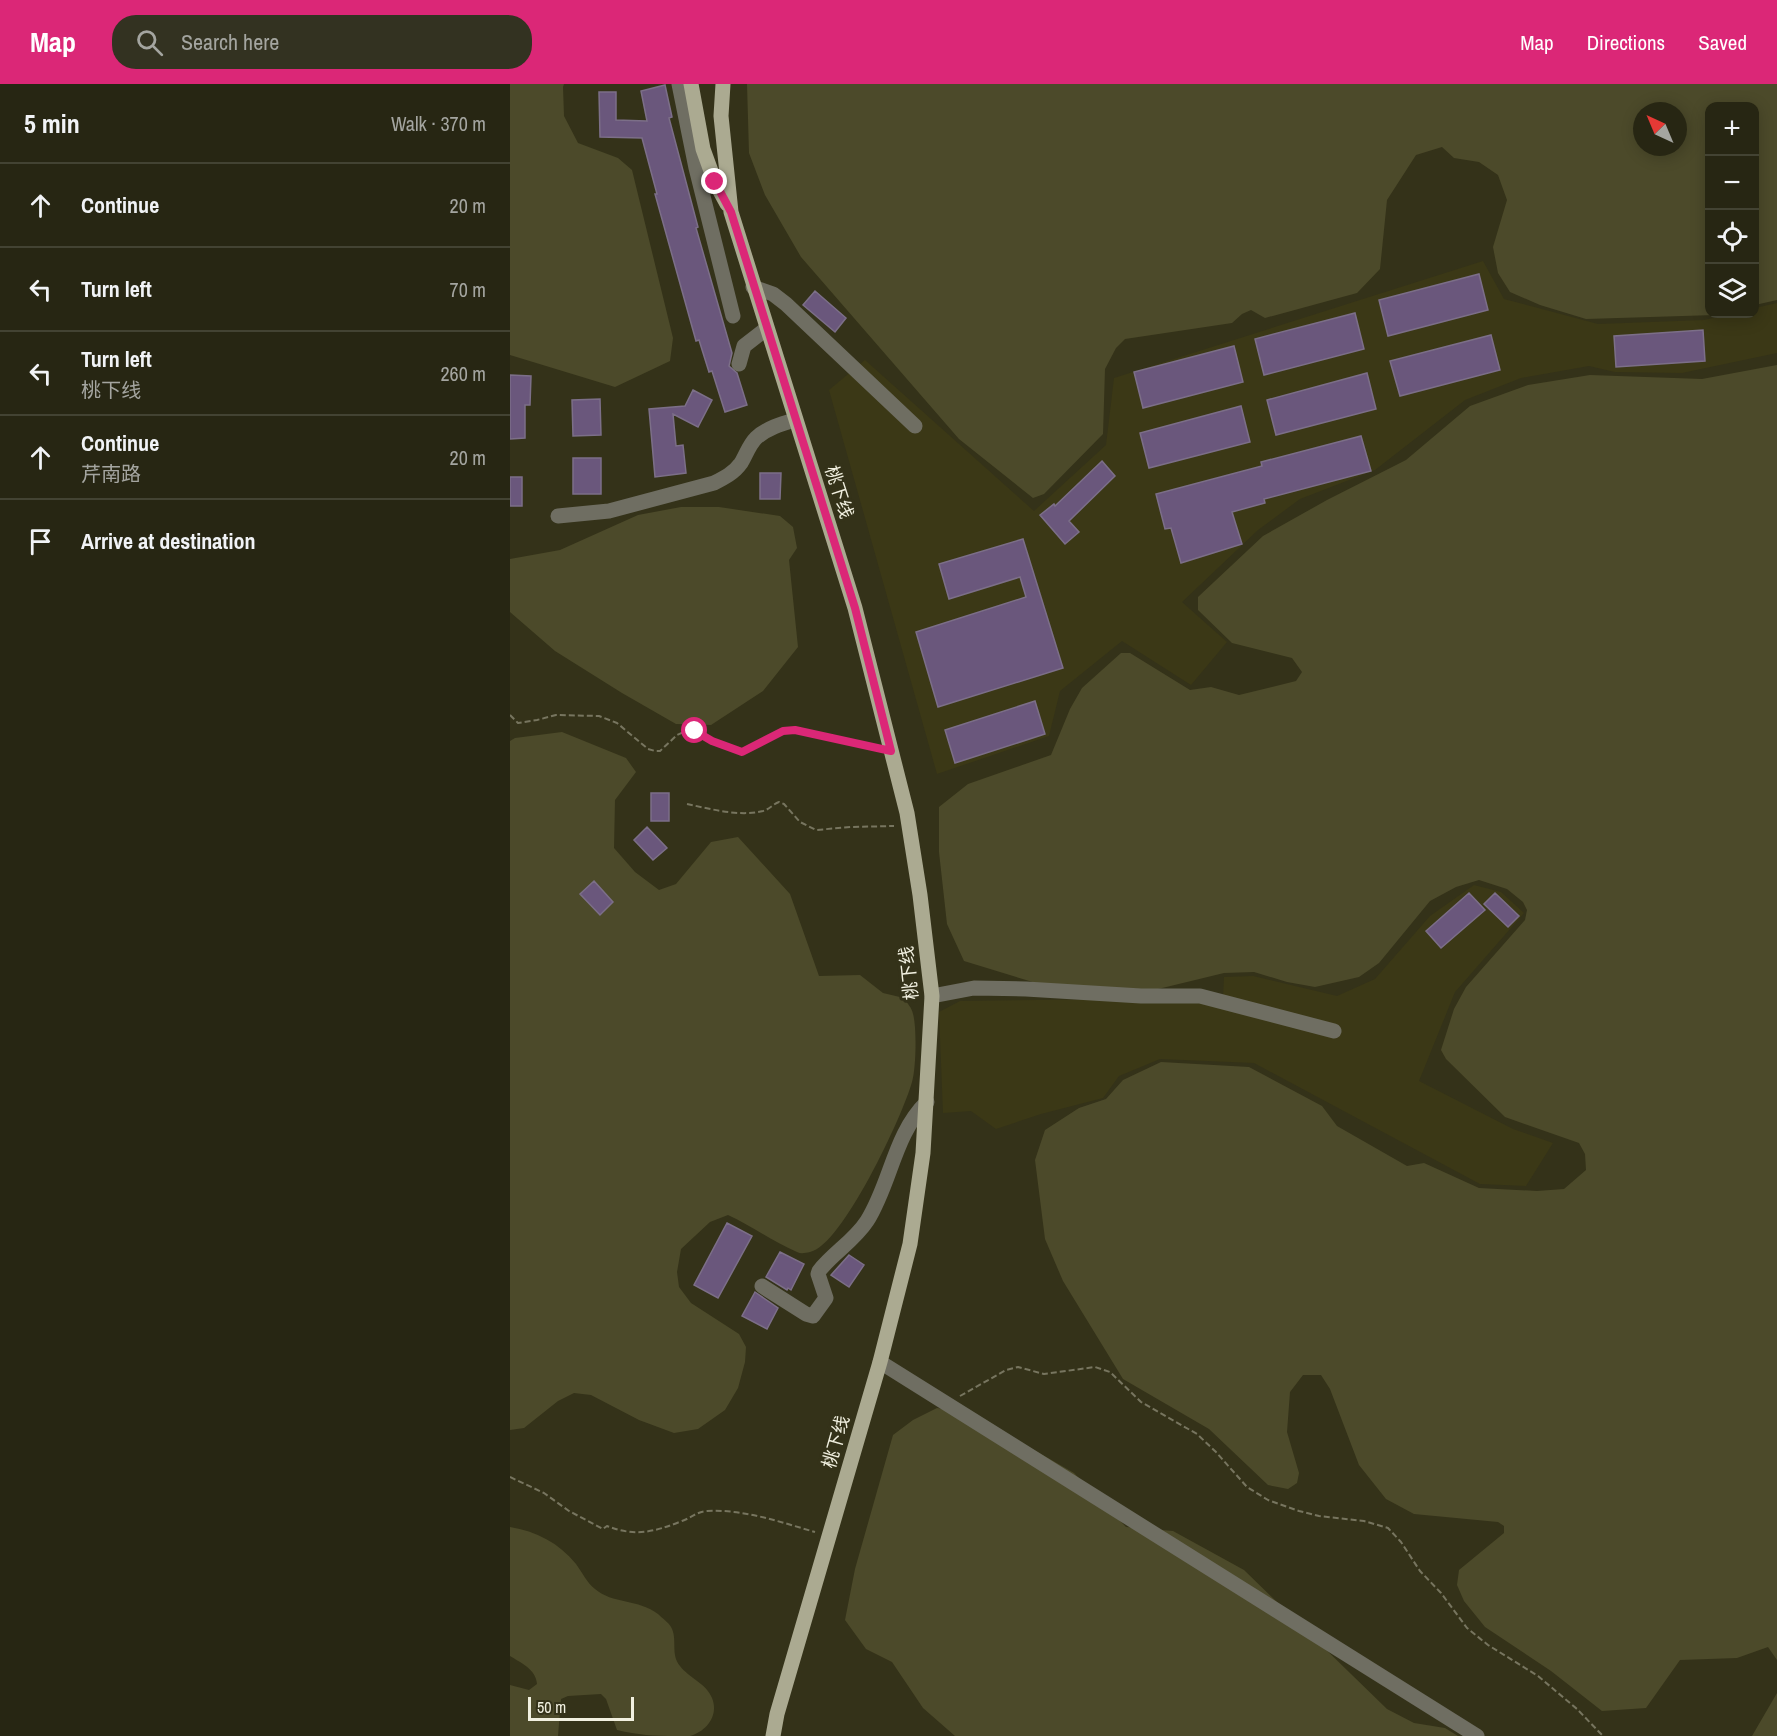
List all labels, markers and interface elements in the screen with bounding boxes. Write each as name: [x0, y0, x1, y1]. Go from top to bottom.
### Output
search box: [112, 15, 532, 69]
text: Map: [30, 23, 76, 61]
icon: search: [133, 26, 166, 59]
text: Search here: [181, 27, 279, 57]
text: Map: [1520, 28, 1554, 57]
text: Directions: [1587, 28, 1665, 57]
text: Saved: [1698, 28, 1747, 57]
north arrow: [1633, 102, 1687, 156]
map controls: [1705, 102, 1759, 318]
button: +: [1705, 102, 1759, 156]
text: 5 min: [24, 106, 80, 141]
text: Walk · 370 m: [391, 110, 486, 137]
button: −: [1705, 156, 1759, 210]
route end: [701, 168, 727, 194]
icon: ahead: [24, 189, 57, 222]
text: Continue: [81, 190, 159, 220]
text: 20 m: [450, 192, 486, 219]
button: locate: [1705, 210, 1759, 264]
button: layers: [1705, 264, 1759, 318]
icon: left: [24, 273, 57, 306]
text: Turn left: [81, 274, 152, 304]
text: 70 m: [450, 276, 486, 303]
text: Turn left: [81, 344, 152, 374]
icon: left: [24, 357, 57, 390]
text: 260 m: [440, 360, 486, 387]
text: 桃下线: [81, 376, 141, 403]
text: Continue: [81, 428, 159, 458]
icon: ahead: [24, 441, 57, 474]
text: 20 m: [450, 444, 486, 471]
text: 芹南路: [81, 460, 141, 487]
street label: 桃下线: [819, 462, 860, 521]
icon: arrive: [24, 525, 57, 558]
text: Arrive at destination: [81, 526, 255, 556]
route start: [681, 717, 707, 743]
street label: 桃下线: [893, 945, 924, 1001]
street label: 桃下线: [816, 1412, 855, 1471]
scale bar: [528, 1694, 634, 1722]
text: 50 m: [537, 1696, 566, 1718]

